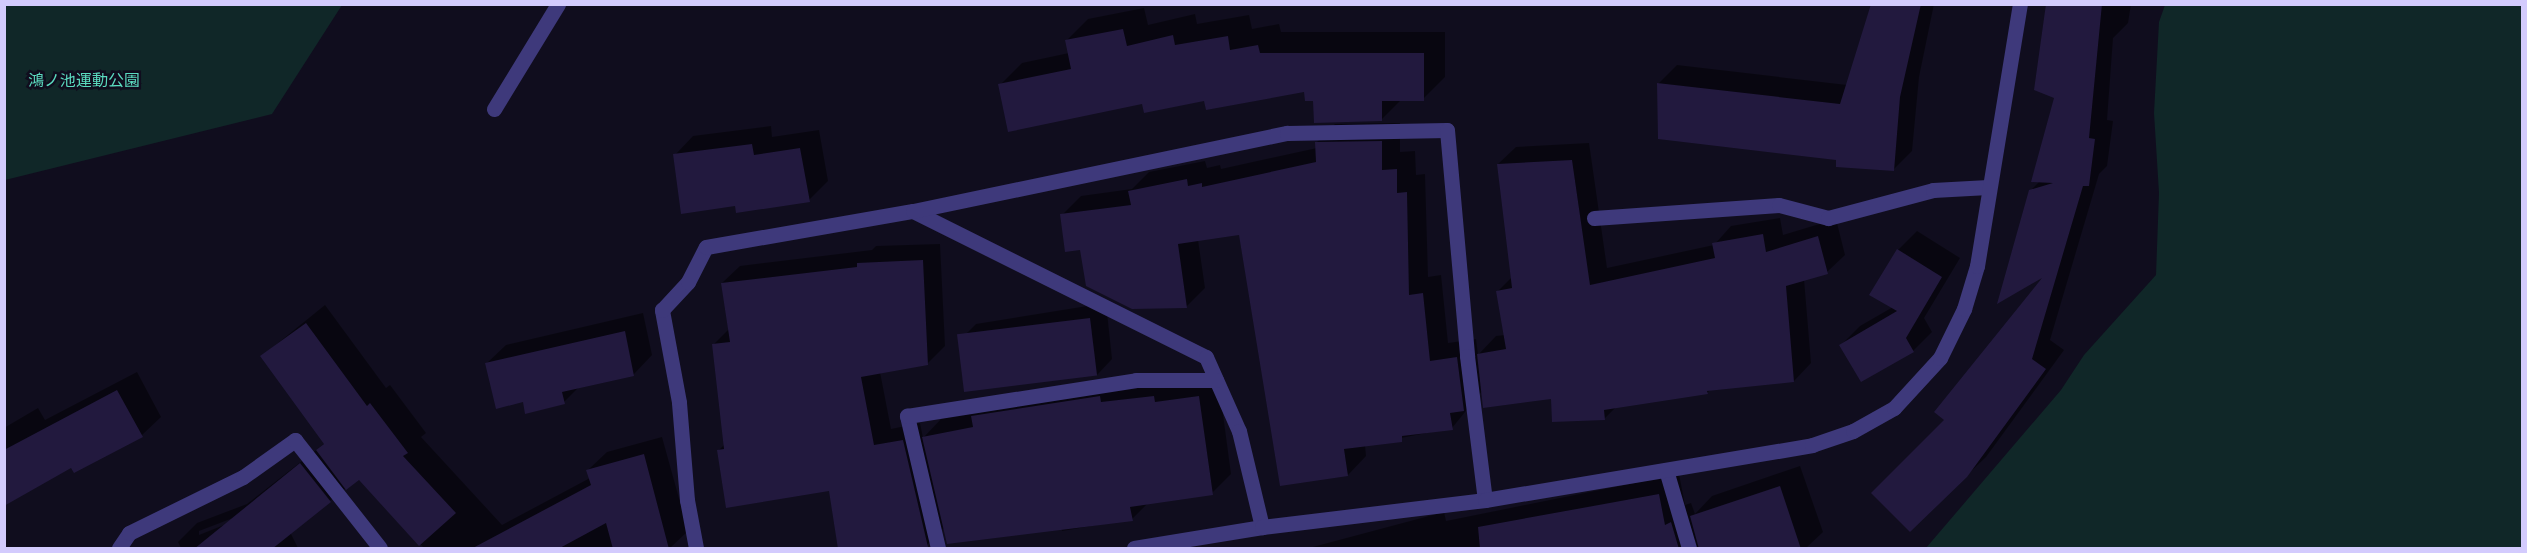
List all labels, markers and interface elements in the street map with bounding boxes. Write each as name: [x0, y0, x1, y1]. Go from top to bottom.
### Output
park label: 鴻ノ池運動公園: [28, 71, 140, 91]

